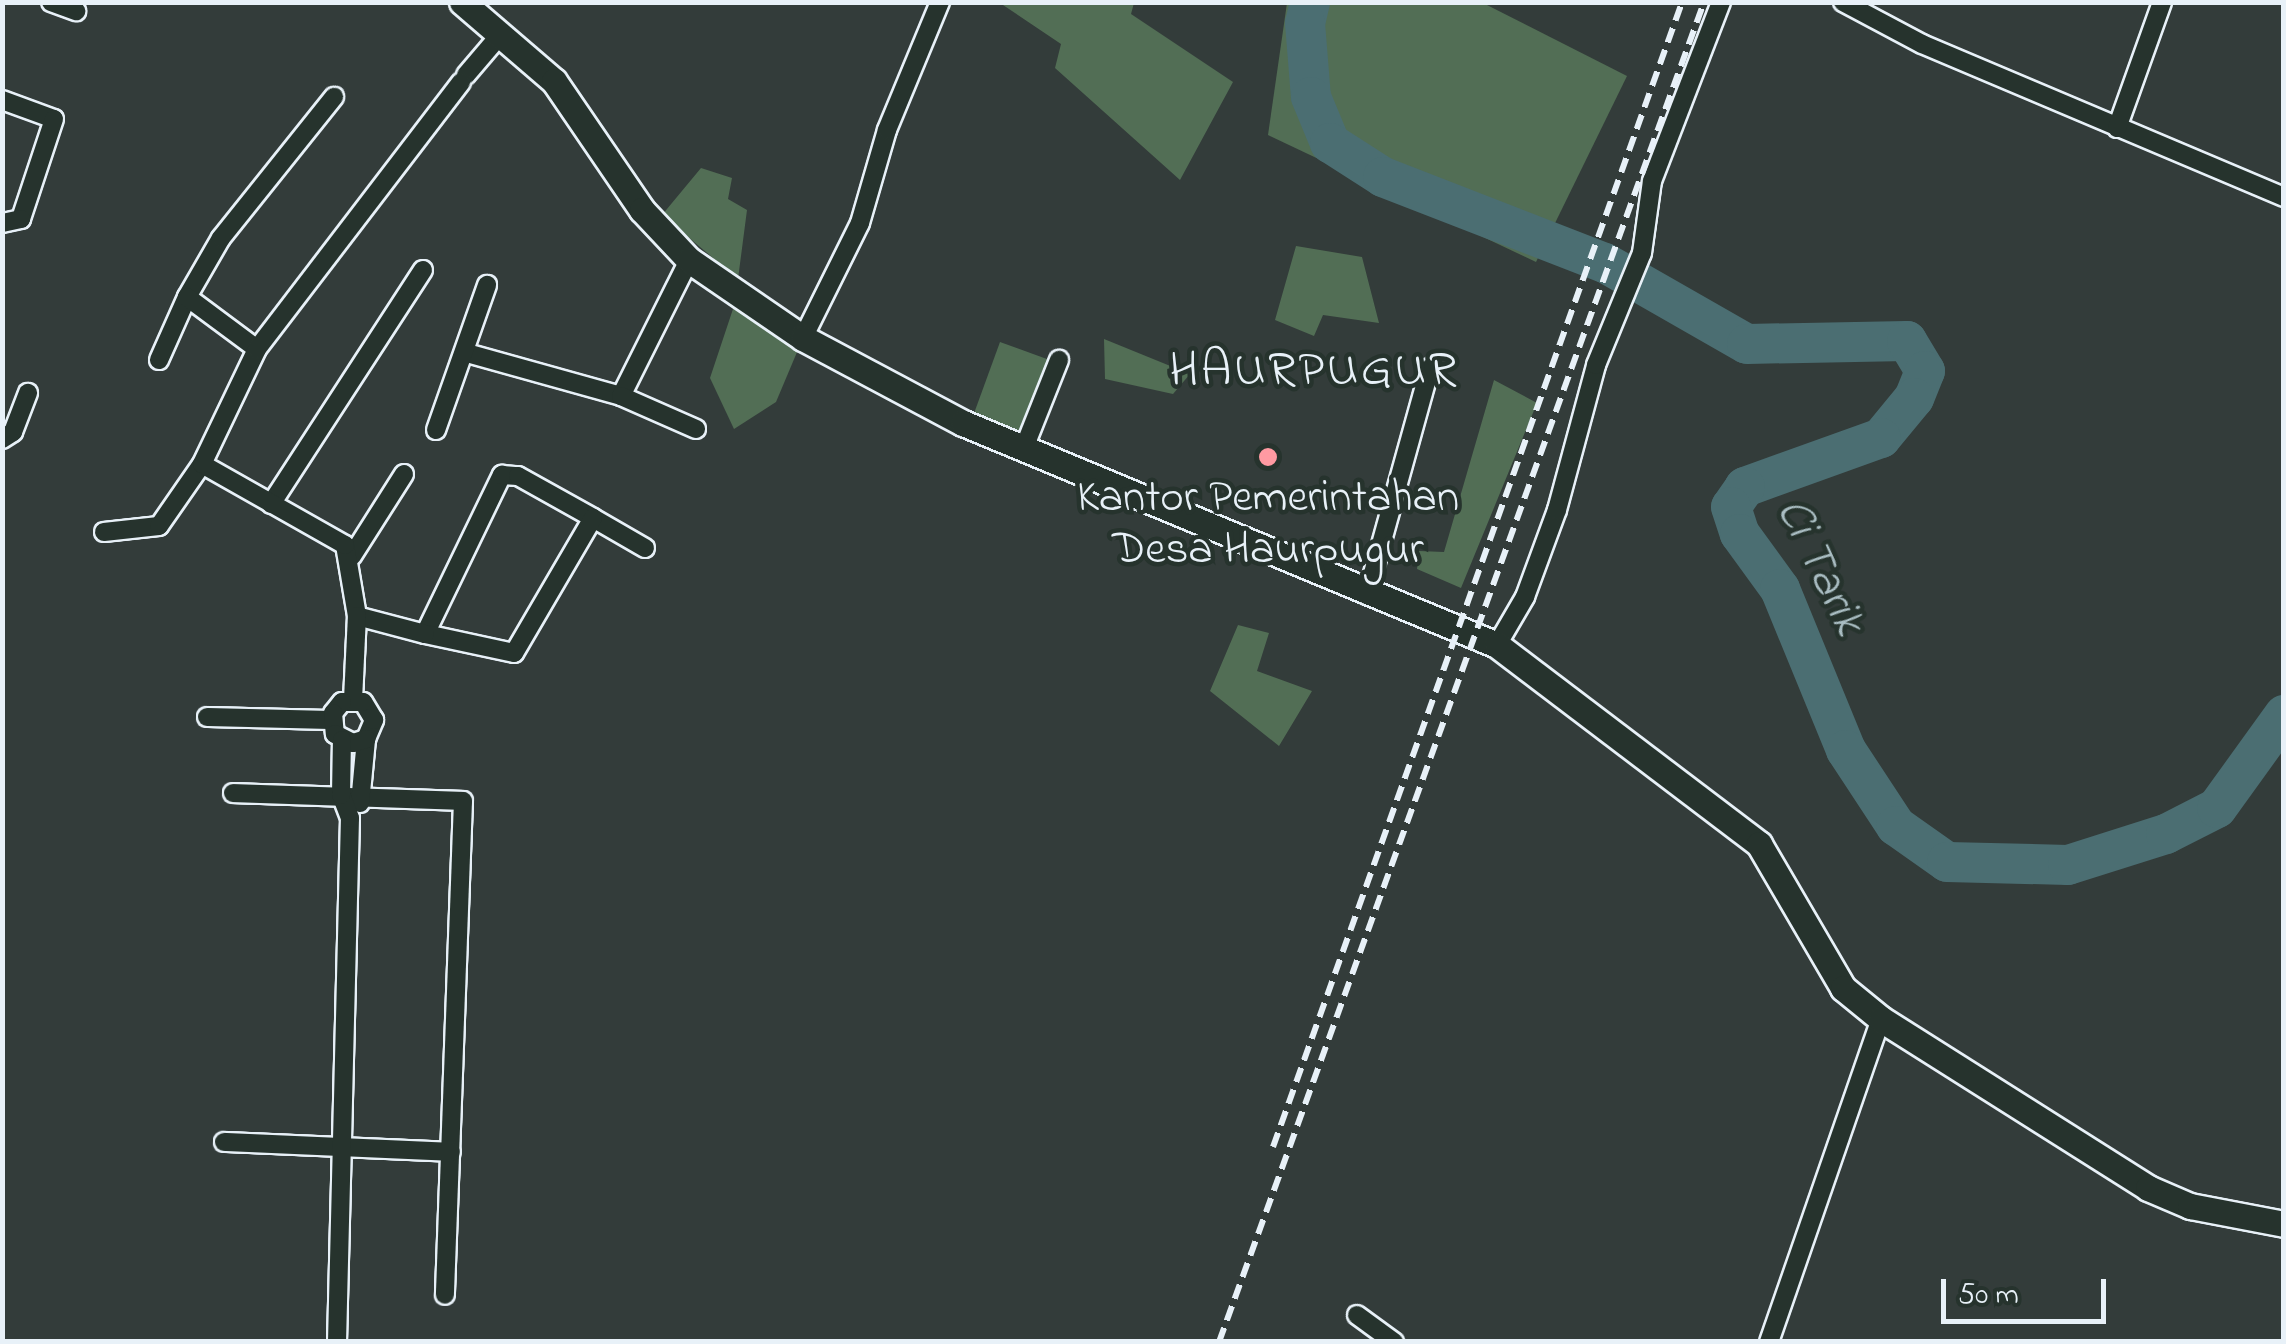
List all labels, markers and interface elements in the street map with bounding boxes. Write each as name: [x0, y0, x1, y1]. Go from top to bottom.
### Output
district label: HAURPUGUR: [1169, 342, 1459, 402]
marker: Kantor Pemerintahan Desa Haurpugur: [1257, 446, 1279, 468]
place label: Kantor Pemerintahan Desa Haurpugur: [1077, 473, 1459, 579]
water label: Ci Tarik: [1761, 489, 1877, 645]
scale bar: [1946, 1259, 2111, 1321]
text: 50 m: [1958, 1274, 2019, 1318]

